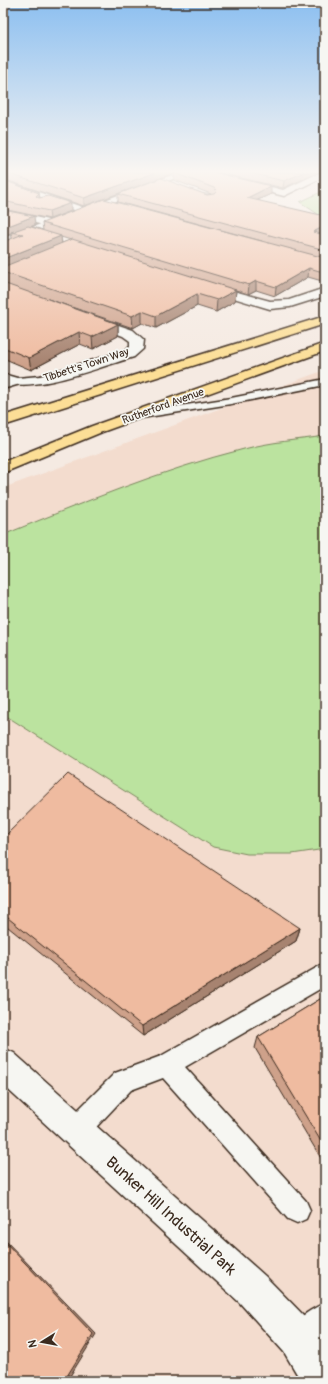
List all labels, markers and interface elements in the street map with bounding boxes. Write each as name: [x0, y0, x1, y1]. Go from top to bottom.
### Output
street label: Tibbett's Town Way: [42, 345, 131, 385]
street label: Rutherford Avenue: [120, 385, 206, 427]
street label: Bunker Hill Industrial Park: [102, 1152, 240, 1280]
north arrow: [22, 1322, 62, 1362]
text: N: [25, 1338, 40, 1349]

